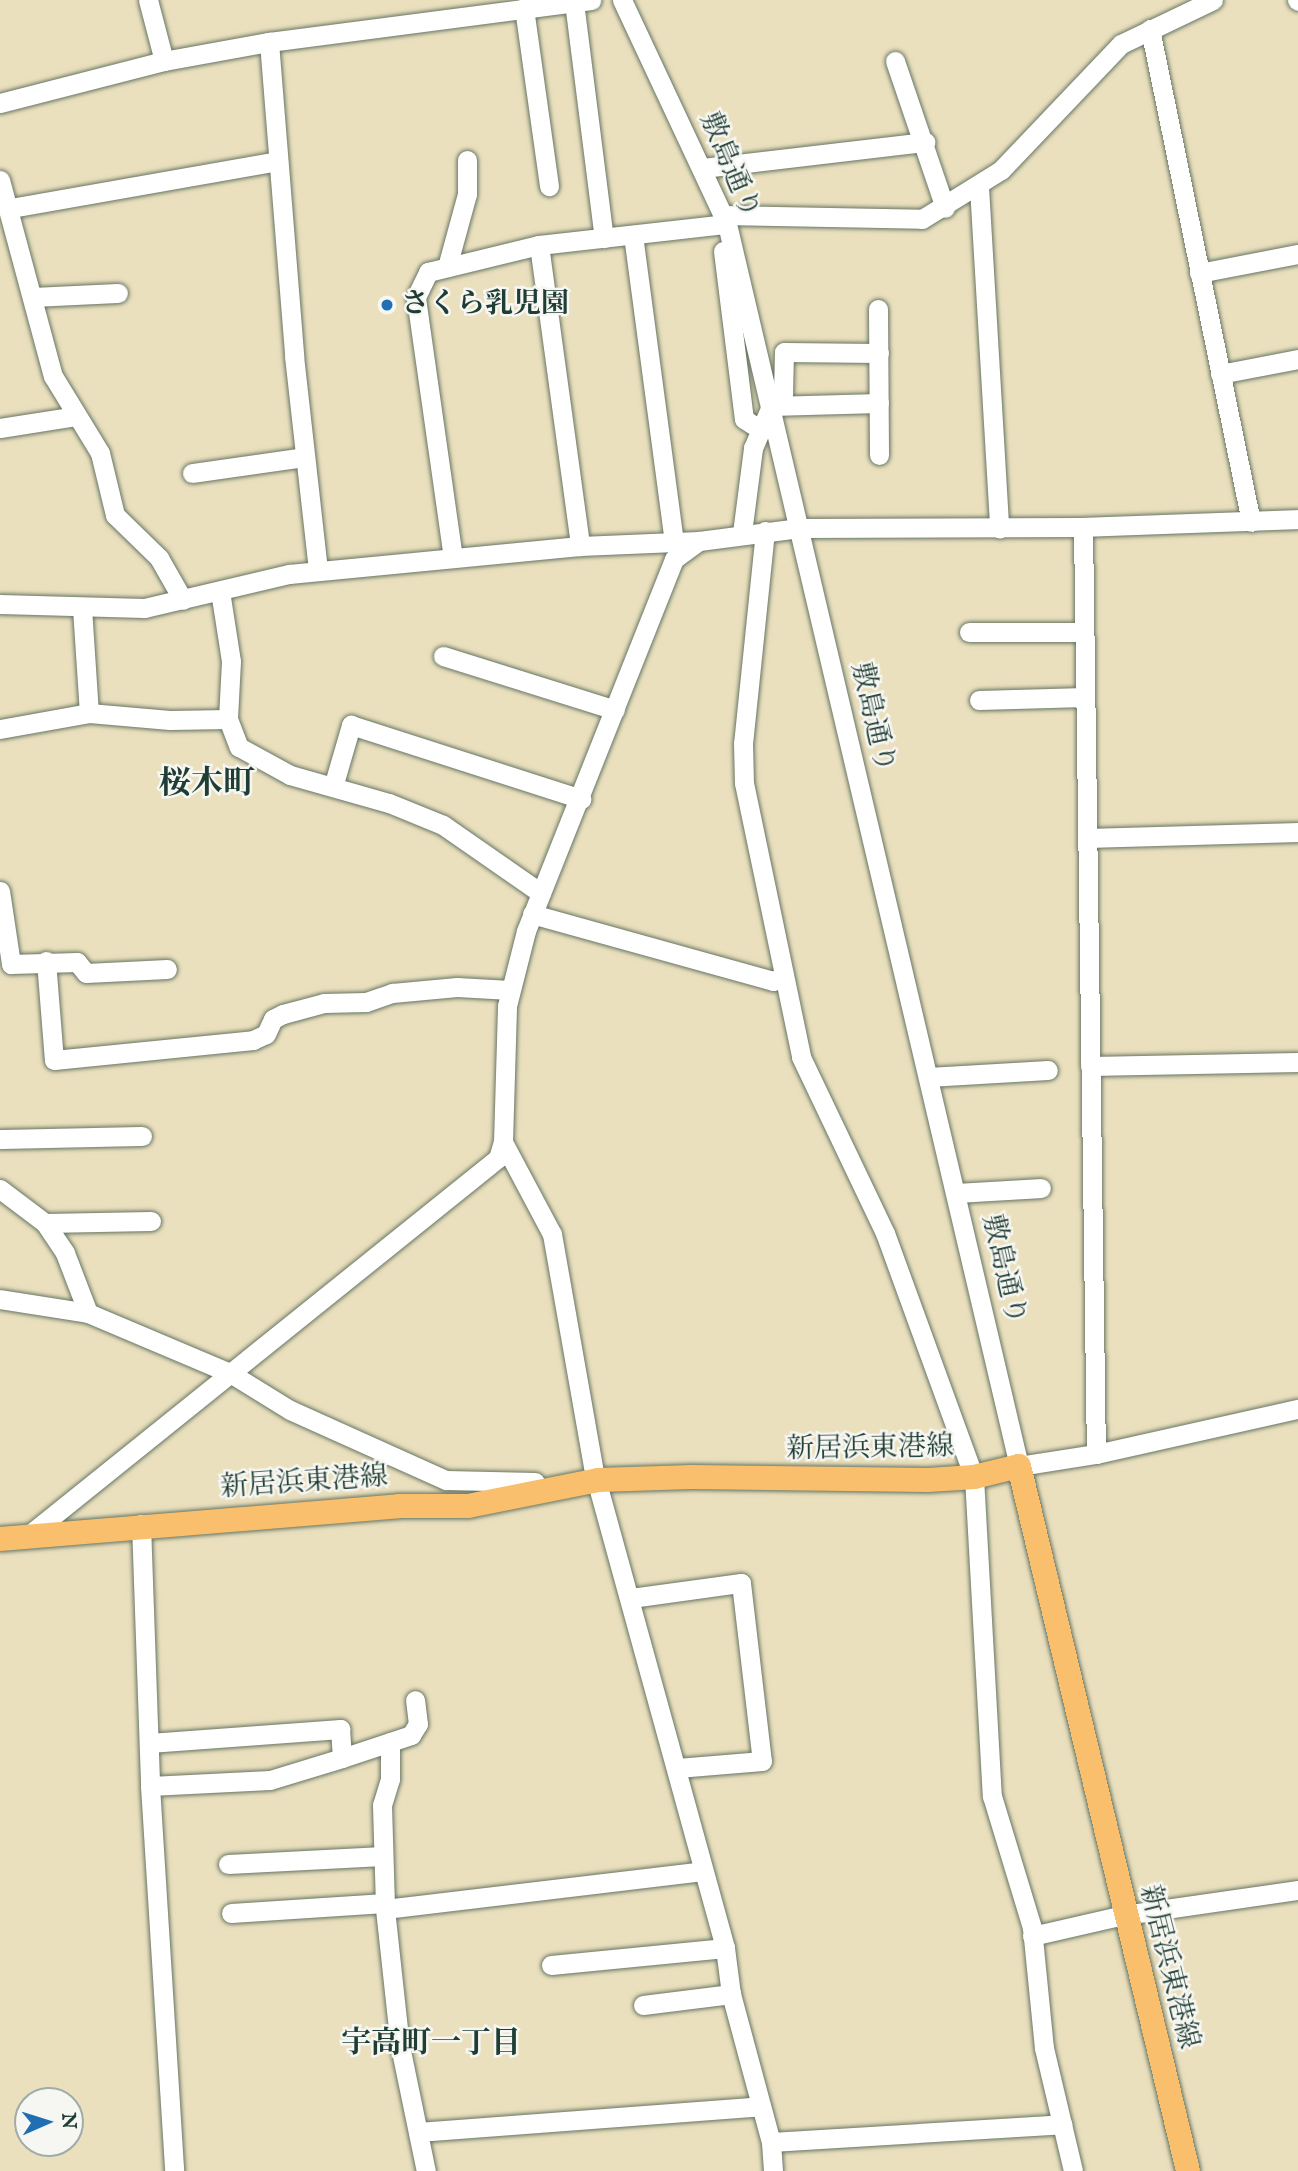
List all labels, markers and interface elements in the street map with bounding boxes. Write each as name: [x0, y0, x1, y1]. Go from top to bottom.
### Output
street label: 敷島通り: [692, 108, 766, 224]
place label: さくら乳児園: [401, 288, 569, 322]
marker: さくら乳児園: [379, 297, 395, 313]
street label: 敷島通り: [843, 660, 901, 776]
district label: 桜木町: [159, 766, 255, 804]
street label: 敷島通り: [974, 1212, 1032, 1328]
street label: 新居浜東港線: [786, 1431, 954, 1467]
street label: 新居浜東港線: [219, 1460, 389, 1506]
street label: 新居浜東港線: [1131, 1881, 1205, 2053]
district label: 宇高町一丁目: [341, 2026, 521, 2062]
north arrow: [14, 2087, 84, 2157]
text: N: [56, 2112, 80, 2130]

